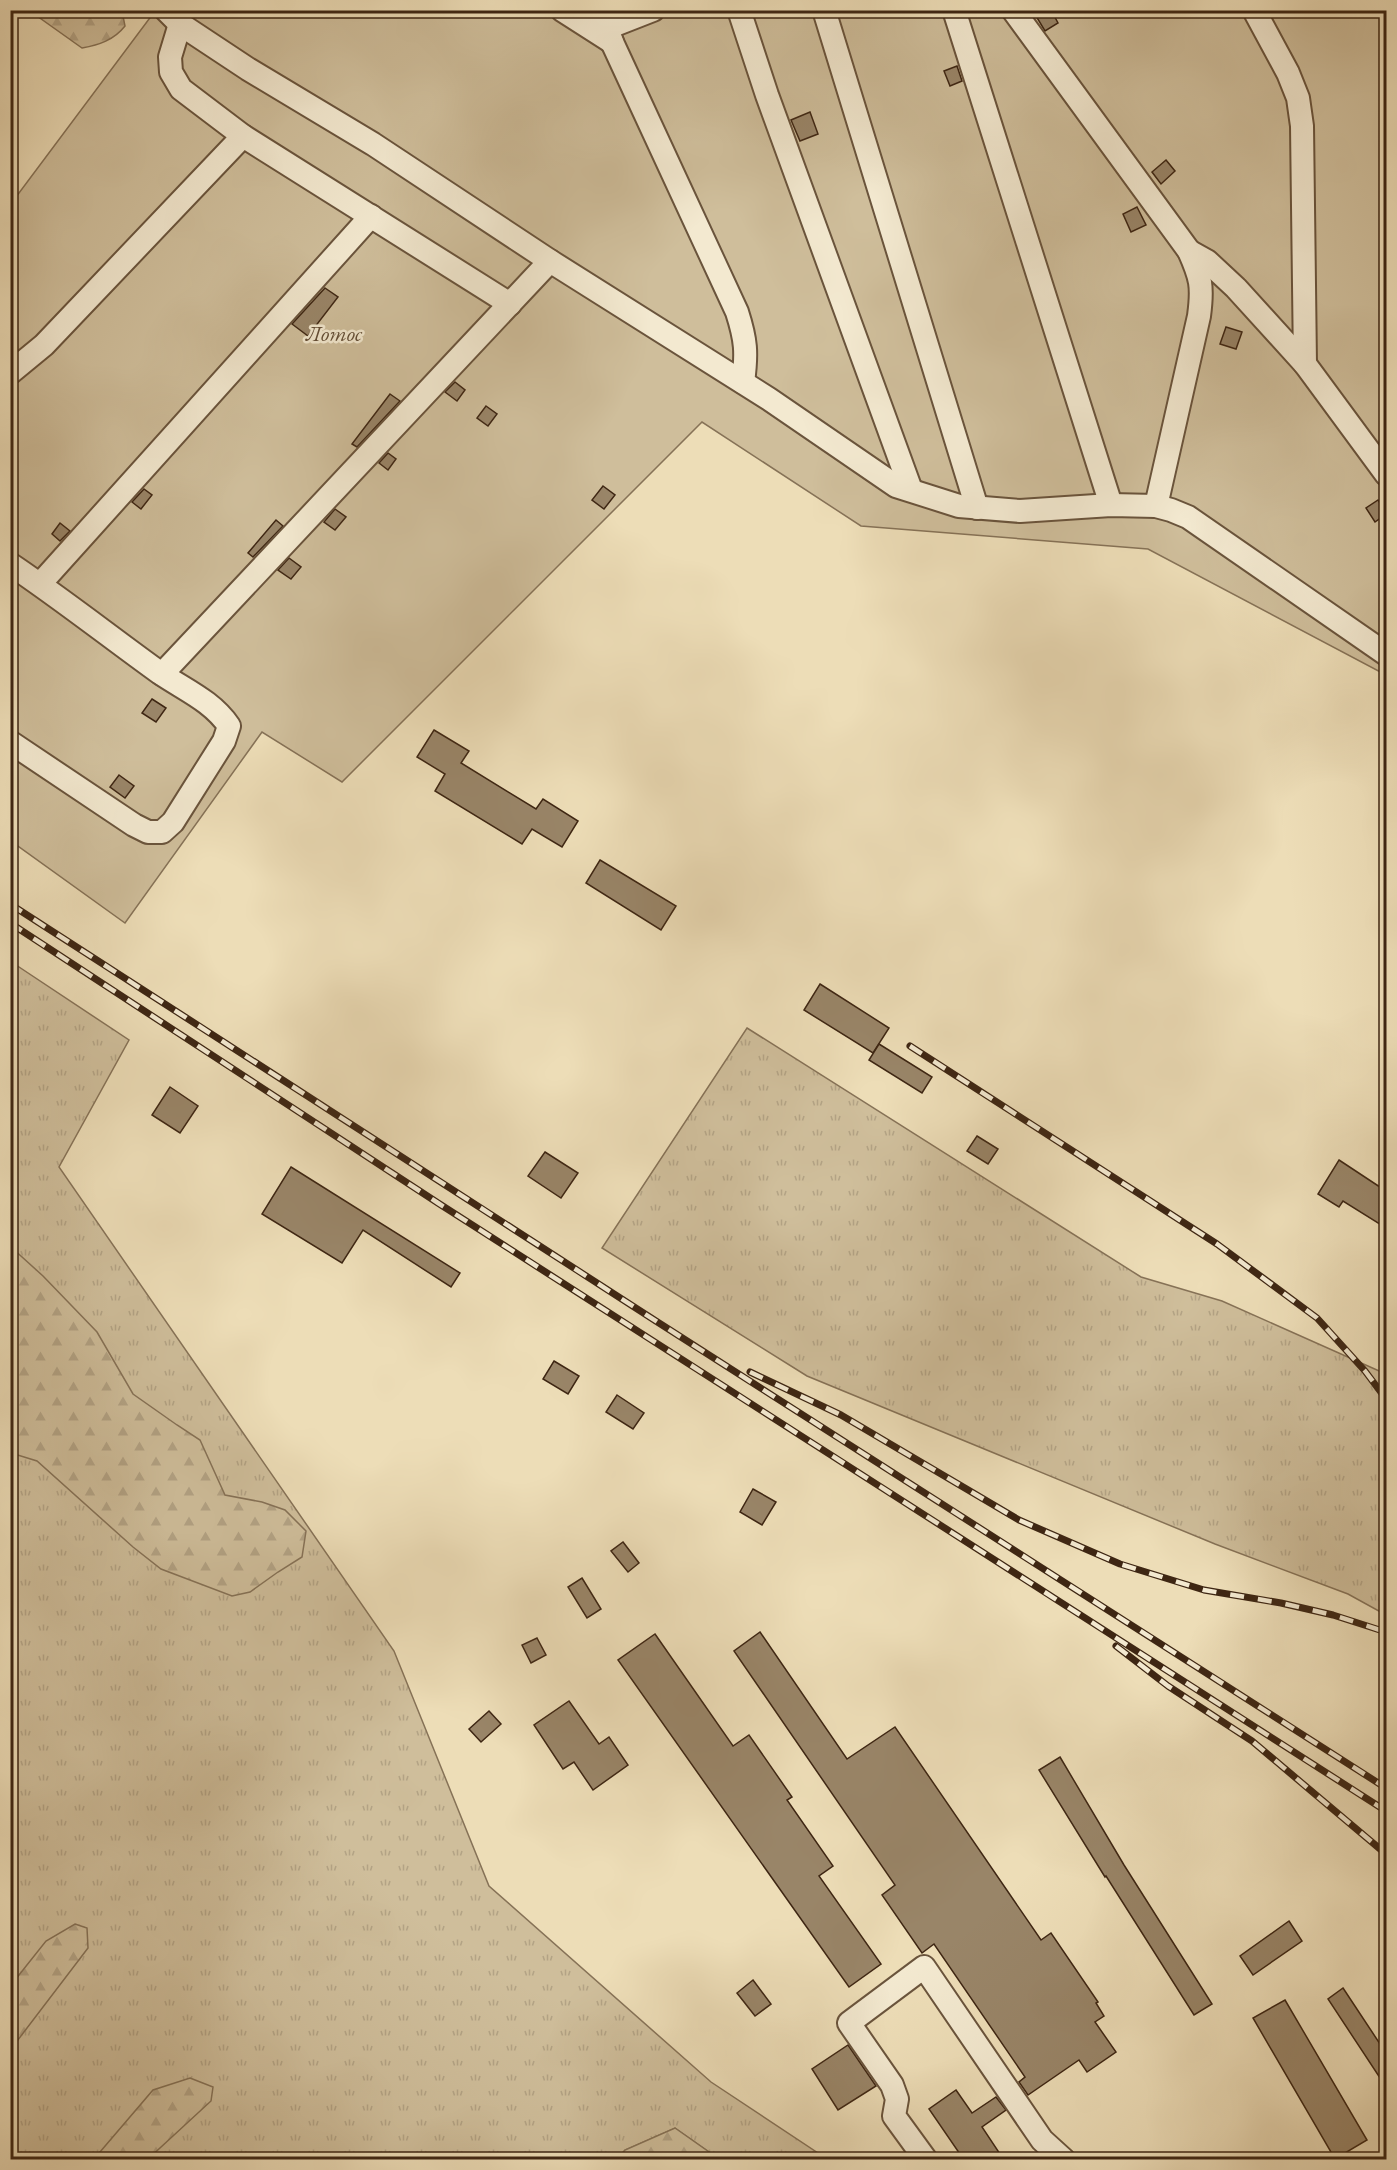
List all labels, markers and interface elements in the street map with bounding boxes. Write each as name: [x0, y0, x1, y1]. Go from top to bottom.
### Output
park label: Лотос: [305, 319, 363, 348]

